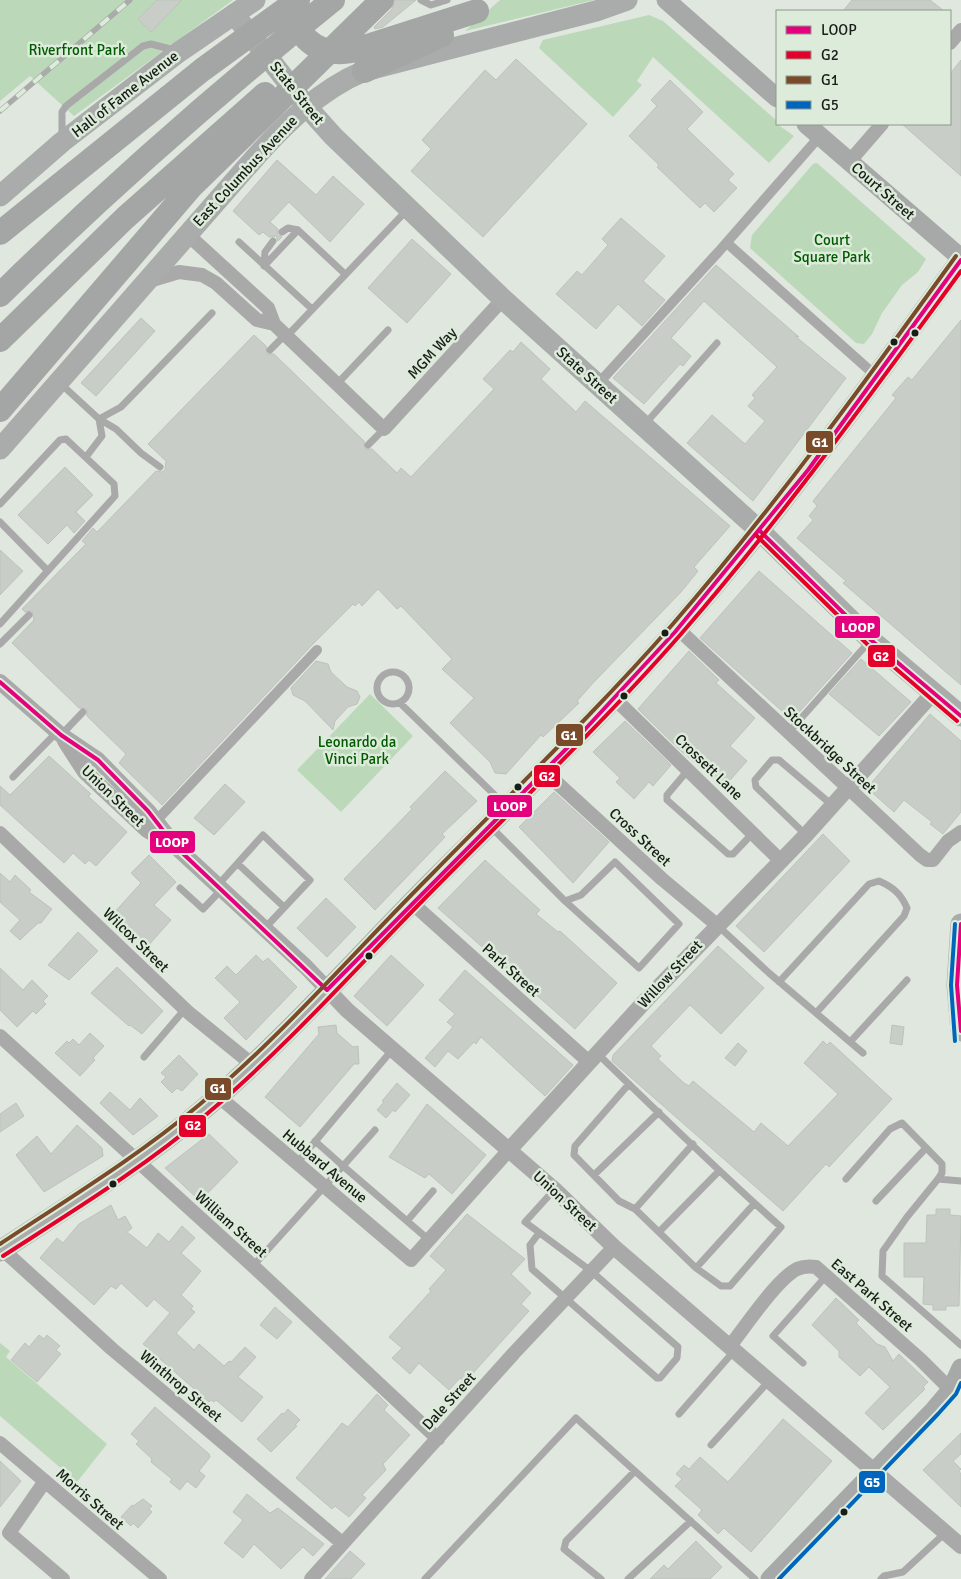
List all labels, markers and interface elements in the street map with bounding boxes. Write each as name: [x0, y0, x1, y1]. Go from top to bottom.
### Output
legend: [776, 10, 951, 125]
text: LOOP: [821, 21, 857, 39]
park label: Riverfront Park: [29, 41, 126, 59]
text: G2: [821, 46, 839, 64]
street label: Hall of Fame Avenue: [68, 47, 182, 141]
street label: State Street: [266, 58, 328, 128]
text: G1: [821, 71, 839, 89]
text: G5: [821, 96, 839, 114]
street label: East Columbus Avenue: [189, 112, 301, 230]
street label: Court Street: [848, 158, 918, 224]
park label: Court Square Park: [794, 231, 871, 266]
street label: MGM Way: [404, 324, 460, 382]
unlabelled marker: [910, 328, 920, 338]
unlabelled marker: [889, 337, 899, 347]
street label: State Street: [553, 343, 621, 407]
line badge: G1: [805, 430, 834, 454]
text: G1: [812, 434, 829, 451]
line badge: LOOP: [834, 615, 881, 639]
text: LOOP: [841, 619, 875, 636]
unlabelled marker: [660, 628, 670, 638]
line badge: G2: [867, 644, 896, 668]
text: G2: [873, 648, 889, 665]
unlabelled marker: [619, 691, 629, 701]
street label: Stockbridge Street: [780, 703, 880, 797]
line badge: G1: [555, 723, 584, 747]
text: G1: [561, 727, 578, 744]
street label: Crossett Lane: [671, 730, 747, 804]
park label: Leonardo da Vinci Park: [318, 733, 396, 768]
street label: Union Street: [78, 762, 148, 830]
line badge: G2: [533, 764, 561, 788]
text: G2: [539, 768, 555, 785]
unlabelled marker: [513, 782, 523, 792]
line badge: LOOP: [486, 794, 533, 818]
text: LOOP: [493, 798, 527, 815]
street label: Cross Street: [605, 804, 675, 870]
line badge: LOOP: [149, 830, 196, 854]
text: LOOP: [155, 834, 189, 851]
street label: Wilcox Street: [99, 904, 173, 976]
street label: Willow Street: [634, 936, 706, 1012]
street label: Park Street: [479, 939, 543, 1001]
unlabelled marker: [364, 951, 374, 961]
line badge: G1: [204, 1077, 232, 1101]
text: G1: [210, 1080, 227, 1097]
line badge: G2: [178, 1114, 207, 1138]
text: G2: [185, 1117, 201, 1134]
street label: Hubbard Avenue: [279, 1125, 371, 1207]
street label: Union Street: [529, 1167, 601, 1235]
unlabelled marker: [108, 1179, 118, 1189]
street label: William Street: [191, 1187, 271, 1261]
street label: East Park Street: [827, 1255, 917, 1335]
street label: Winthrop Street: [136, 1346, 226, 1426]
street label: Dale Street: [418, 1368, 480, 1434]
street label: Morris Street: [52, 1465, 128, 1533]
line badge: G5: [858, 1470, 886, 1494]
text: G5: [864, 1474, 880, 1491]
unlabelled marker: [839, 1507, 849, 1517]

